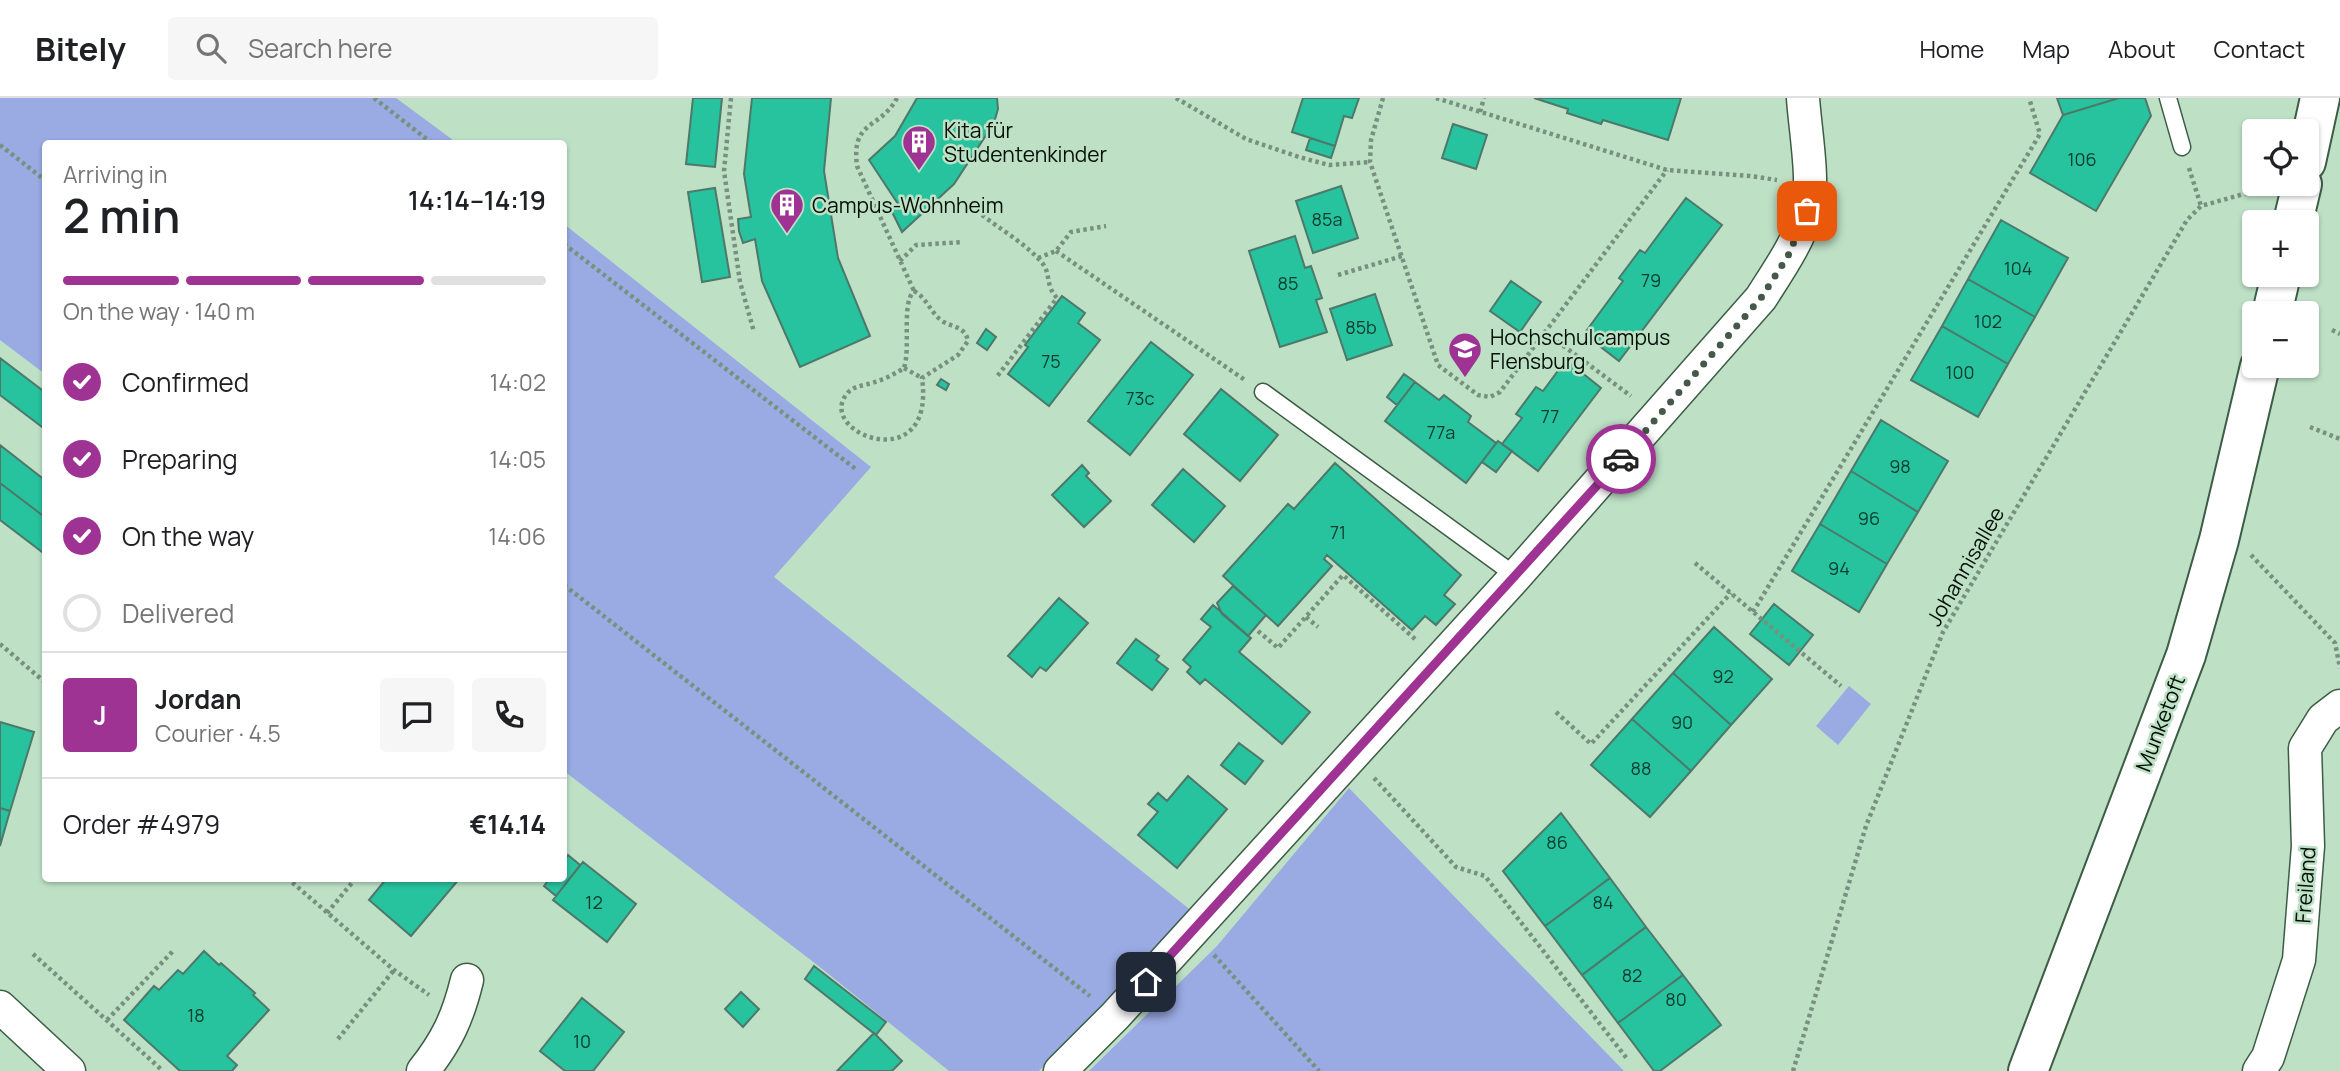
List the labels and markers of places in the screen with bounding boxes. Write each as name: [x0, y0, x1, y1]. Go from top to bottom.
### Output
place label: Kita für Studentenkinder: [944, 116, 1108, 168]
building icon: Kita für Studentenkinder: [900, 123, 938, 172]
pin: [1777, 181, 1837, 241]
building icon: Campus-Wohnheim: [768, 186, 806, 235]
place label: Campus-Wohnheim: [812, 191, 1004, 219]
place label: Hochschulcampus Flensburg: [1490, 323, 1670, 375]
school or university icon: Hochschulcampus Flensburg: [1446, 330, 1484, 379]
pin: [1116, 952, 1176, 1012]

